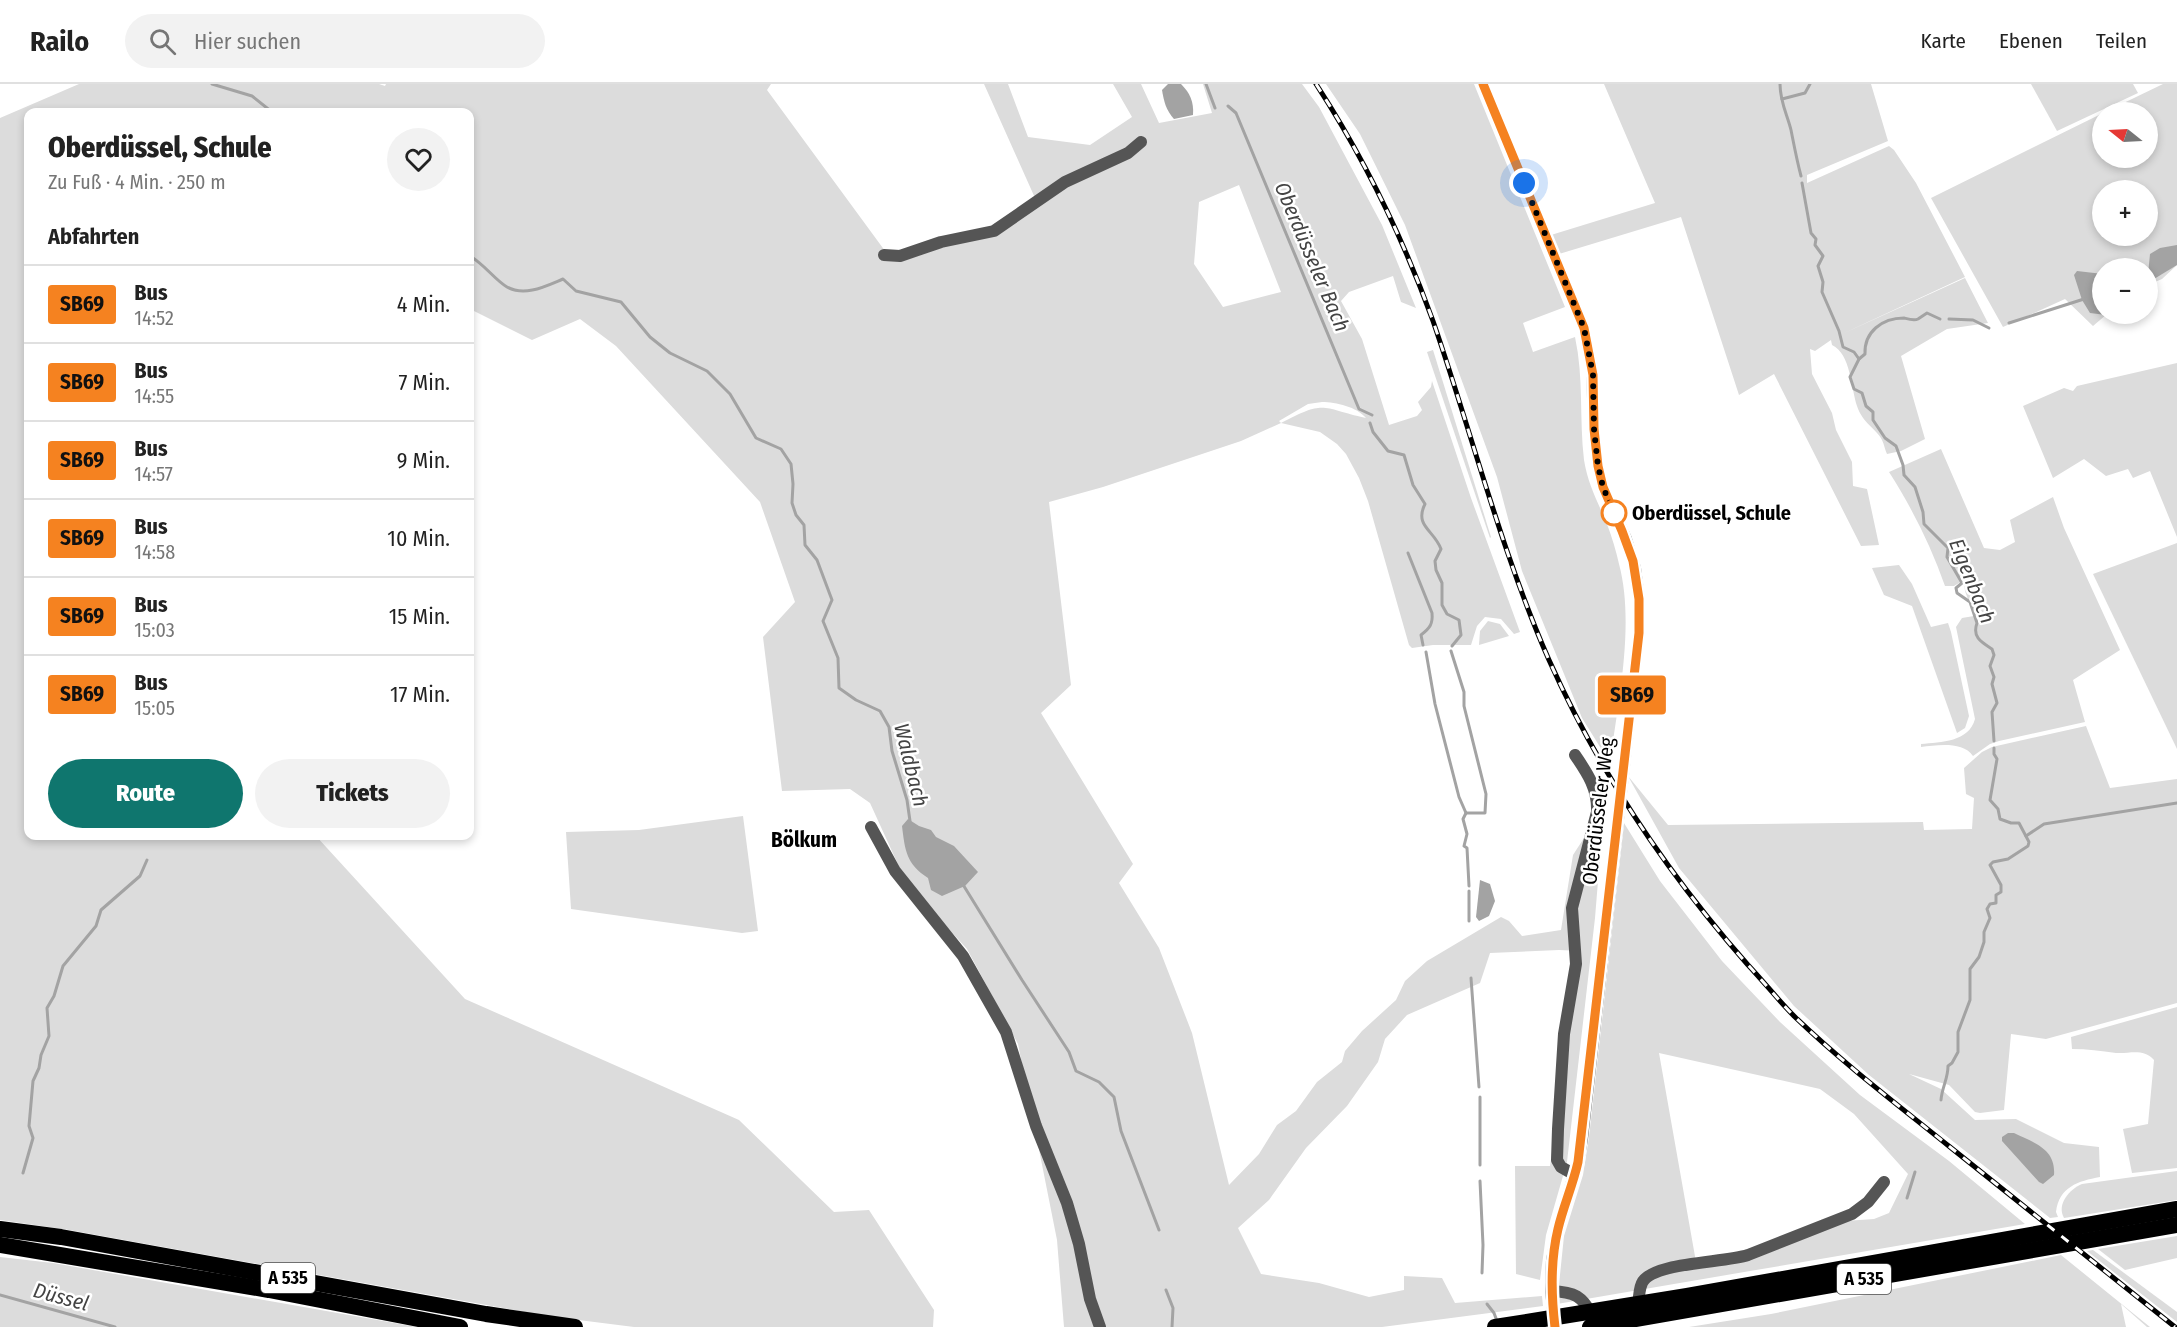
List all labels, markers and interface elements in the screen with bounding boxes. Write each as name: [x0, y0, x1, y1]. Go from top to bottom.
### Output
search box: [125, 14, 545, 68]
text: Railo: [30, 25, 89, 58]
icon: search: [146, 25, 179, 58]
text: Hier suchen: [194, 28, 301, 55]
text: Karte: [1920, 28, 1966, 54]
text: Ebenen: [1999, 28, 2063, 54]
text: Teilen: [2096, 28, 2147, 54]
north arrow: [2092, 102, 2158, 168]
map controls: [2092, 102, 2158, 324]
button: heart: [387, 128, 450, 191]
text: Oberdüssel, Schule: [48, 131, 271, 164]
your location: [1509, 168, 1539, 198]
text: Zu Fuß · 4 Min. · 250 m: [48, 170, 226, 194]
water label: Oberdüsseler Bach: [1269, 178, 1355, 336]
button: +: [2092, 180, 2158, 246]
text: Abfahrten: [48, 223, 139, 250]
button: −: [2092, 258, 2158, 324]
text: Bus: [134, 279, 168, 306]
text: SB69: [60, 291, 104, 317]
text: 4 Min.: [397, 291, 450, 318]
text: 14:52: [134, 306, 174, 330]
text: Bus: [134, 357, 168, 384]
text: SB69: [60, 369, 104, 395]
text: 7 Min.: [398, 369, 450, 396]
text: 14:55: [134, 384, 174, 408]
text: Bus: [134, 435, 168, 462]
text: SB69: [60, 447, 104, 473]
text: 9 Min.: [397, 447, 450, 474]
text: 14:57: [134, 462, 173, 486]
marker: Oberdüssel, Schule: [1601, 500, 1627, 526]
place label: Oberdüssel, Schule: [1632, 501, 1791, 525]
text: Bus: [134, 513, 168, 540]
text: SB69: [60, 525, 104, 551]
text: 10 Min.: [387, 525, 450, 552]
water label: Eigenbach: [1943, 535, 2001, 627]
text: 14:58: [134, 540, 175, 564]
text: Bus: [134, 591, 168, 618]
text: SB69: [60, 603, 104, 629]
text: 15 Min.: [389, 603, 450, 630]
text: 15:03: [134, 618, 175, 642]
text: Bus: [134, 669, 168, 696]
line badge: SB69: [1590, 676, 1674, 714]
text: SB69: [60, 681, 104, 707]
text: 17 Min.: [390, 681, 450, 708]
text: SB69: [1610, 682, 1654, 708]
text: 15:05: [134, 696, 175, 720]
water label: Waldbach: [888, 721, 934, 809]
street label: Oberdüsseler Weg: [1577, 735, 1619, 886]
button: Route: [48, 759, 243, 828]
button: Tickets: [255, 759, 450, 828]
district label: Bölkum: [771, 827, 837, 853]
road number: A 535: [261, 1263, 315, 1293]
road number: A 535: [1837, 1264, 1891, 1294]
water label: Düssel: [30, 1277, 92, 1317]

